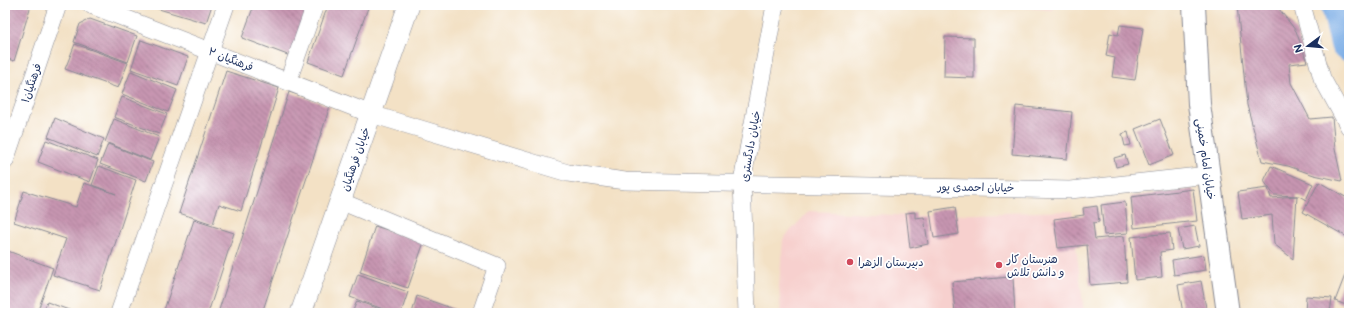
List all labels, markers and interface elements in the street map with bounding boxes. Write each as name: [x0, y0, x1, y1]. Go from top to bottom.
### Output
north arrow: [1288, 26, 1328, 66]
text: N: [1291, 43, 1306, 54]
street label: فرهنگیان ۲: [206, 45, 255, 74]
street label: فرهنگیان۱: [19, 62, 44, 105]
street label: خیابان دادگستری: [738, 109, 764, 183]
street label: خیابان امام خمینی: [1191, 118, 1218, 201]
street label: خیابان فرهنگیان: [338, 125, 373, 193]
street label: خیابان احمدی پور: [936, 180, 1015, 196]
place label: هنرستان کار و دانش تلاش: [1006, 253, 1064, 279]
place label: دبیرستان الزهرا: [858, 256, 924, 270]
marker: دبیرستان الزهرا: [845, 257, 855, 267]
marker: هنرستان کار و دانش تلاش: [994, 260, 1004, 270]

